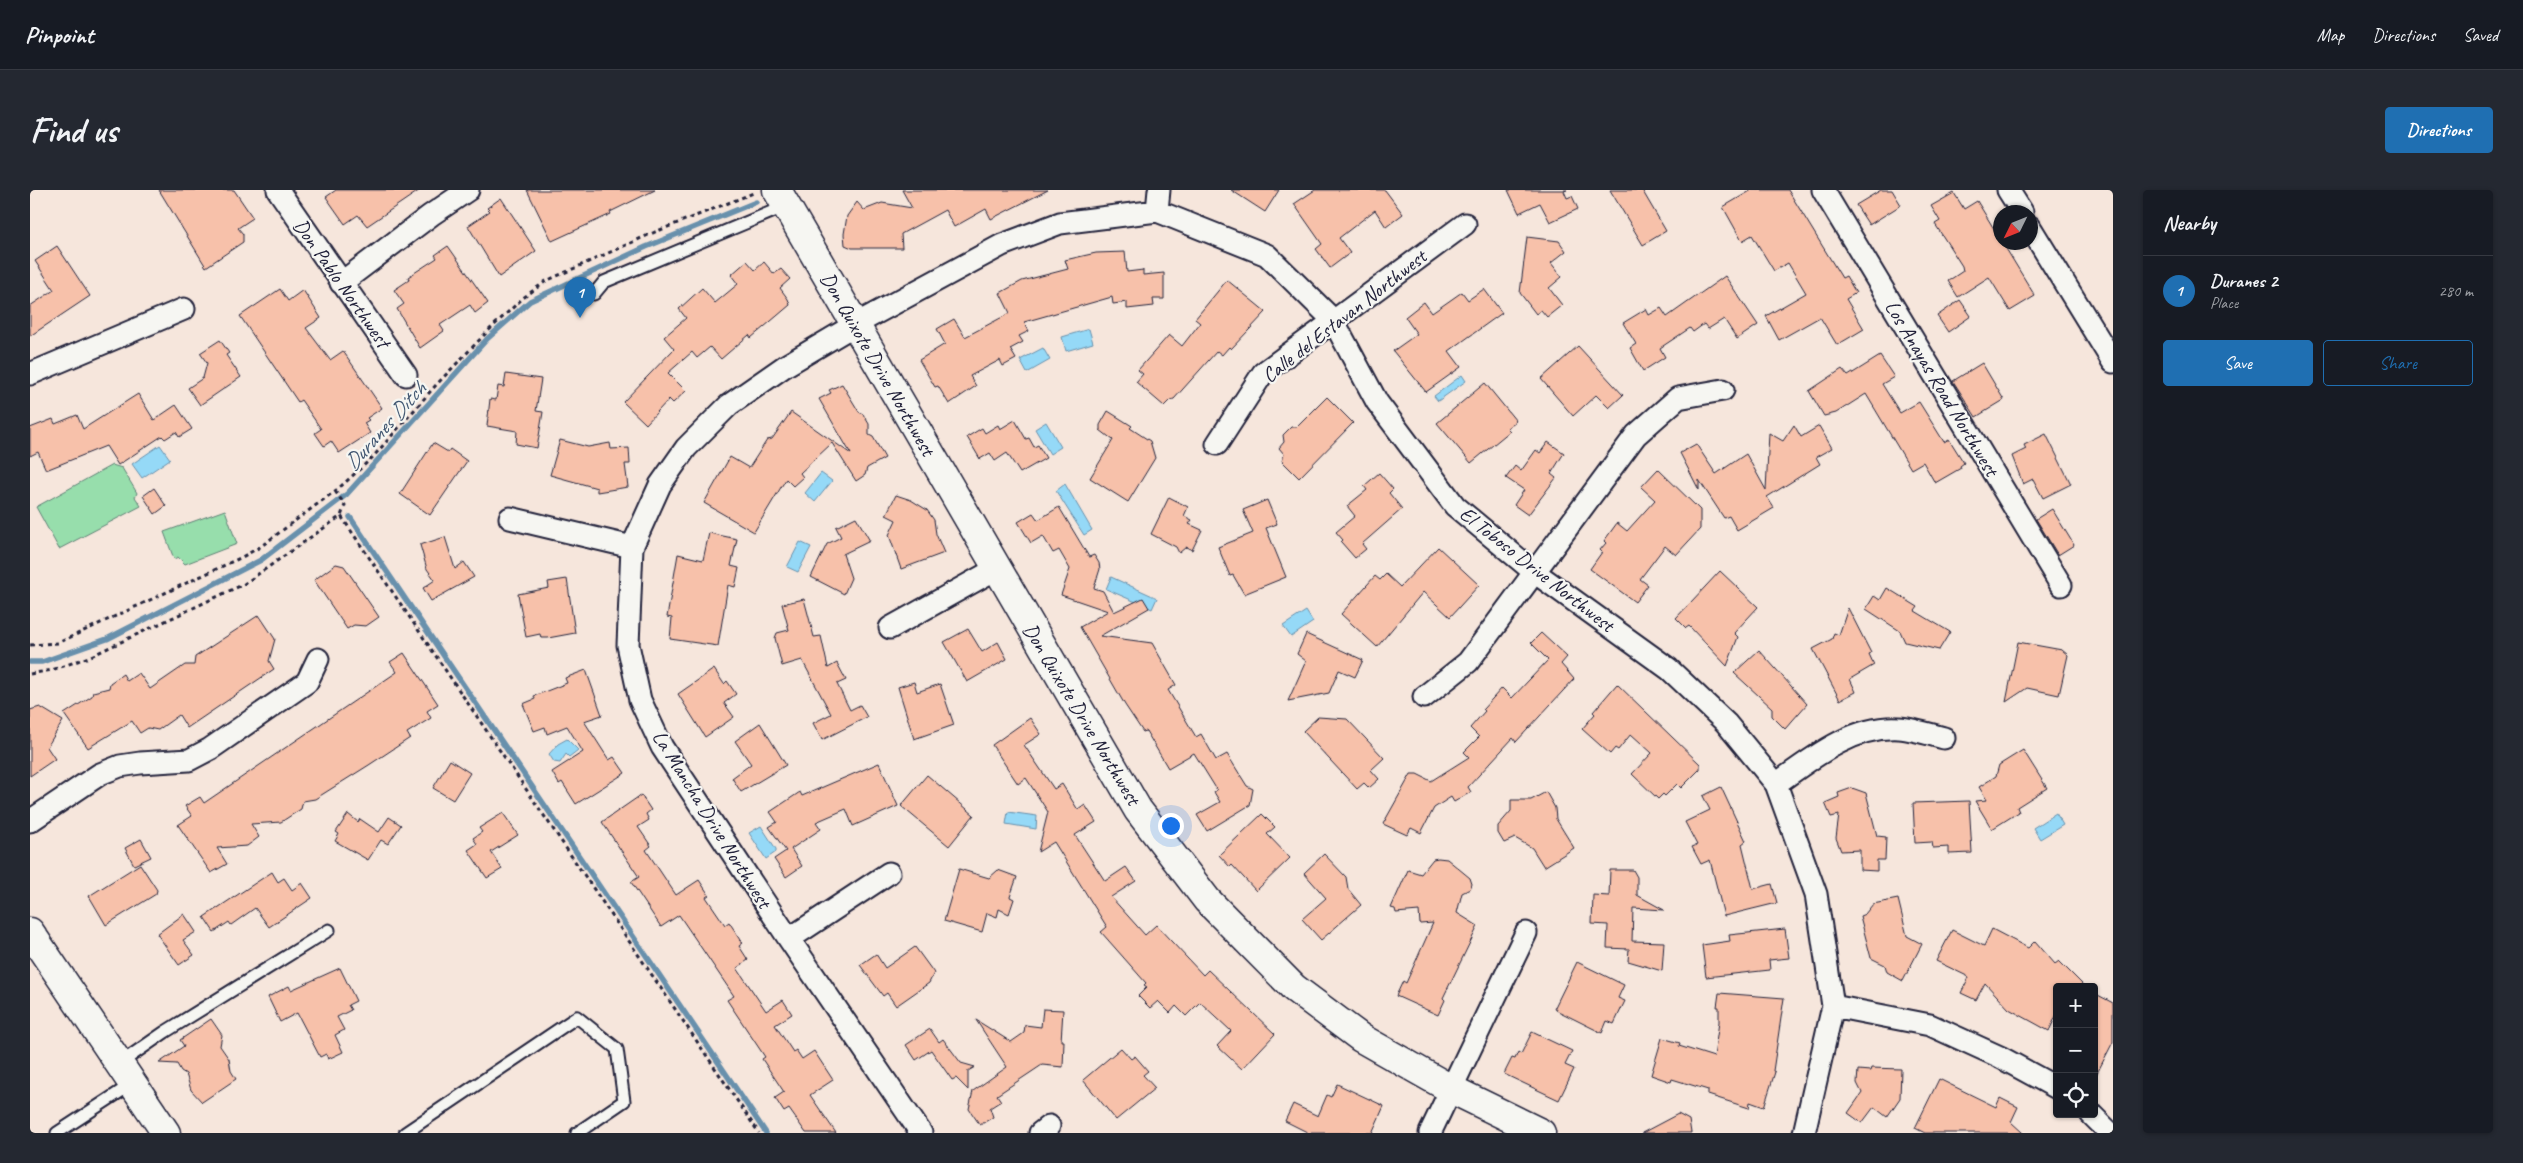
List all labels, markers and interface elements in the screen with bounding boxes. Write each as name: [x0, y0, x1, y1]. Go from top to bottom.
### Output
text: Pinpoint: [25, 20, 94, 50]
text: Map: [2317, 24, 2344, 46]
text: Directions: [2372, 24, 2435, 46]
text: Saved: [2463, 24, 2498, 46]
button: Directions: [2385, 107, 2493, 153]
text: Find us: [30, 108, 117, 153]
north arrow: [1993, 205, 2038, 250]
text: Nearby: [2163, 210, 2216, 236]
street label: Don Pablo Northwest: [288, 213, 398, 355]
street label: Calle del Estavan Northwest: [1257, 242, 1433, 388]
street label: Don Quixote Drive Northwest: [815, 268, 942, 462]
text: Duranes 2: [2210, 269, 2278, 293]
pin: 1: [564, 277, 596, 318]
text: 1: [2175, 281, 2183, 301]
text: 280 m: [2439, 281, 2473, 301]
text: Place: [2210, 293, 2238, 313]
street label: Los Anayas Road Northwest: [1879, 295, 2006, 482]
button: Save: [2163, 340, 2313, 386]
button: Share: [2323, 340, 2473, 386]
water label: Duranes Ditch: [338, 374, 433, 476]
street label: El Toboso Drive Northwest: [1455, 501, 1621, 639]
street label: Don Quixote Drive Northwest: [1017, 618, 1148, 811]
street label: La Mancha Drive Northwest: [647, 725, 778, 914]
your location: [1158, 813, 1184, 839]
map controls: [2053, 983, 2098, 1118]
button: +: [2053, 983, 2098, 1028]
button: −: [2053, 1028, 2098, 1073]
button: locate: [2053, 1073, 2098, 1118]

